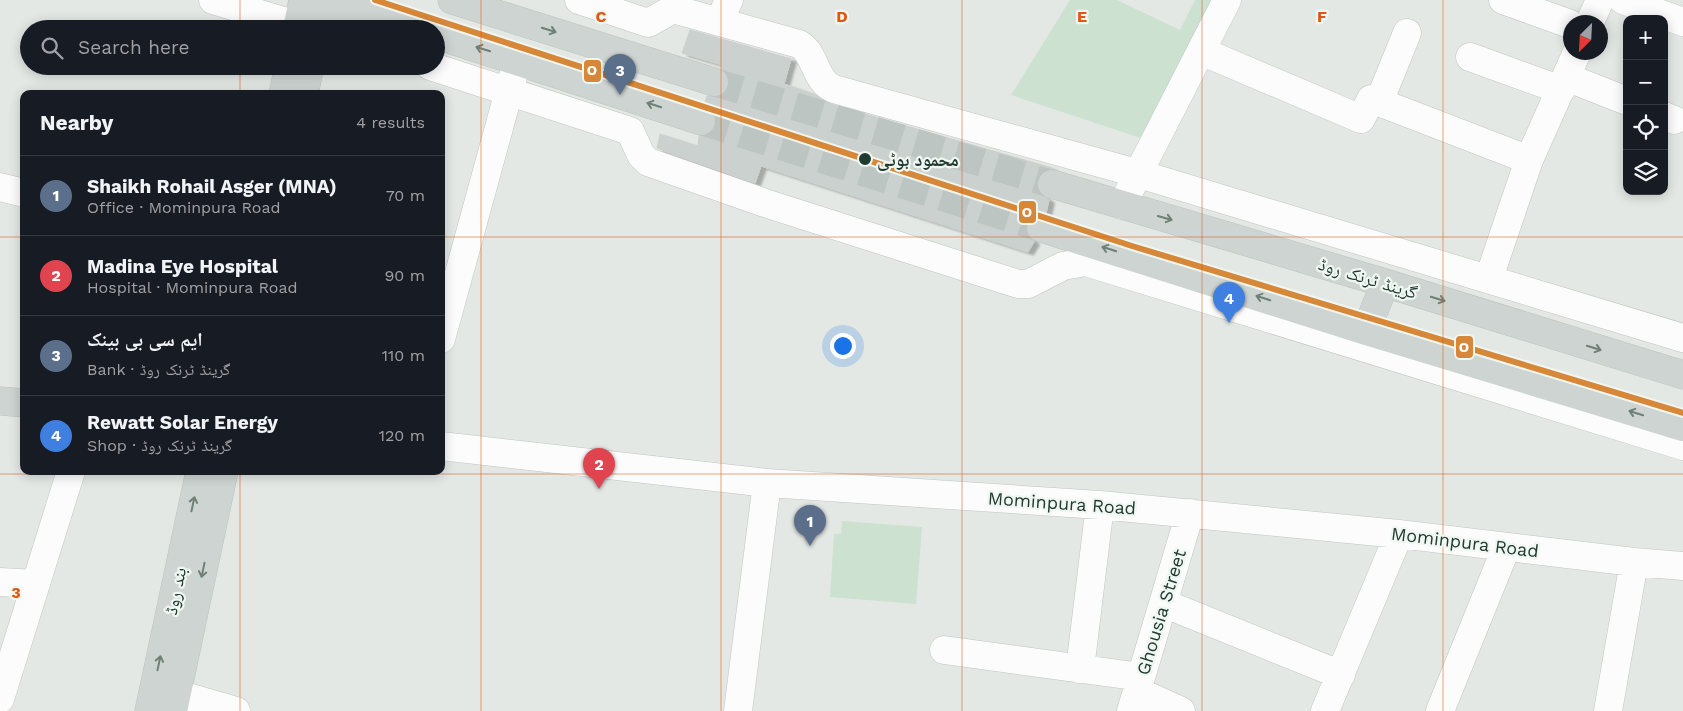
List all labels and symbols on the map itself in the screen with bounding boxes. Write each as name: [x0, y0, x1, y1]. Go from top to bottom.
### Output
text: C: [596, 7, 607, 26]
text: D: [836, 7, 848, 26]
text: E: [1077, 7, 1087, 26]
text: F: [1317, 7, 1327, 26]
north arrow: [1563, 15, 1608, 60]
one-way arrow: [540, 26, 556, 35]
one-way arrow: [475, 44, 491, 54]
pin: 3: [604, 54, 636, 95]
line badge: O: [583, 59, 602, 83]
text: O: [587, 62, 597, 78]
one-way arrow: [647, 100, 663, 109]
place label: محمود بوٹی: [877, 149, 959, 171]
marker: محمود بوٹی: [857, 151, 873, 167]
line badge: O: [1018, 200, 1037, 224]
text: O: [1022, 204, 1032, 220]
one-way arrow: [1157, 214, 1173, 224]
one-way arrow: [1101, 244, 1117, 254]
street label: گرینڈ ٹرنک روڈ: [1316, 253, 1420, 303]
pin: 4: [1213, 282, 1245, 323]
one-way arrow: [1256, 293, 1272, 303]
one-way arrow: [1430, 295, 1446, 305]
your location: [830, 333, 856, 359]
line badge: O: [1455, 335, 1474, 359]
text: O: [1459, 339, 1469, 355]
one-way arrow: [1585, 343, 1601, 353]
one-way arrow: [1629, 407, 1645, 417]
pin: 2: [583, 448, 615, 489]
street label: Mominpura Road: [987, 487, 1137, 519]
one-way arrow: [189, 497, 198, 513]
pin: 1: [794, 505, 826, 546]
street label: Mominpura Road: [1390, 523, 1540, 561]
street label: Ghousia Street: [1132, 546, 1190, 677]
one-way arrow: [198, 562, 207, 578]
street label: بند روڈ: [160, 565, 191, 617]
text: 3: [11, 583, 21, 602]
one-way arrow: [155, 656, 164, 672]

